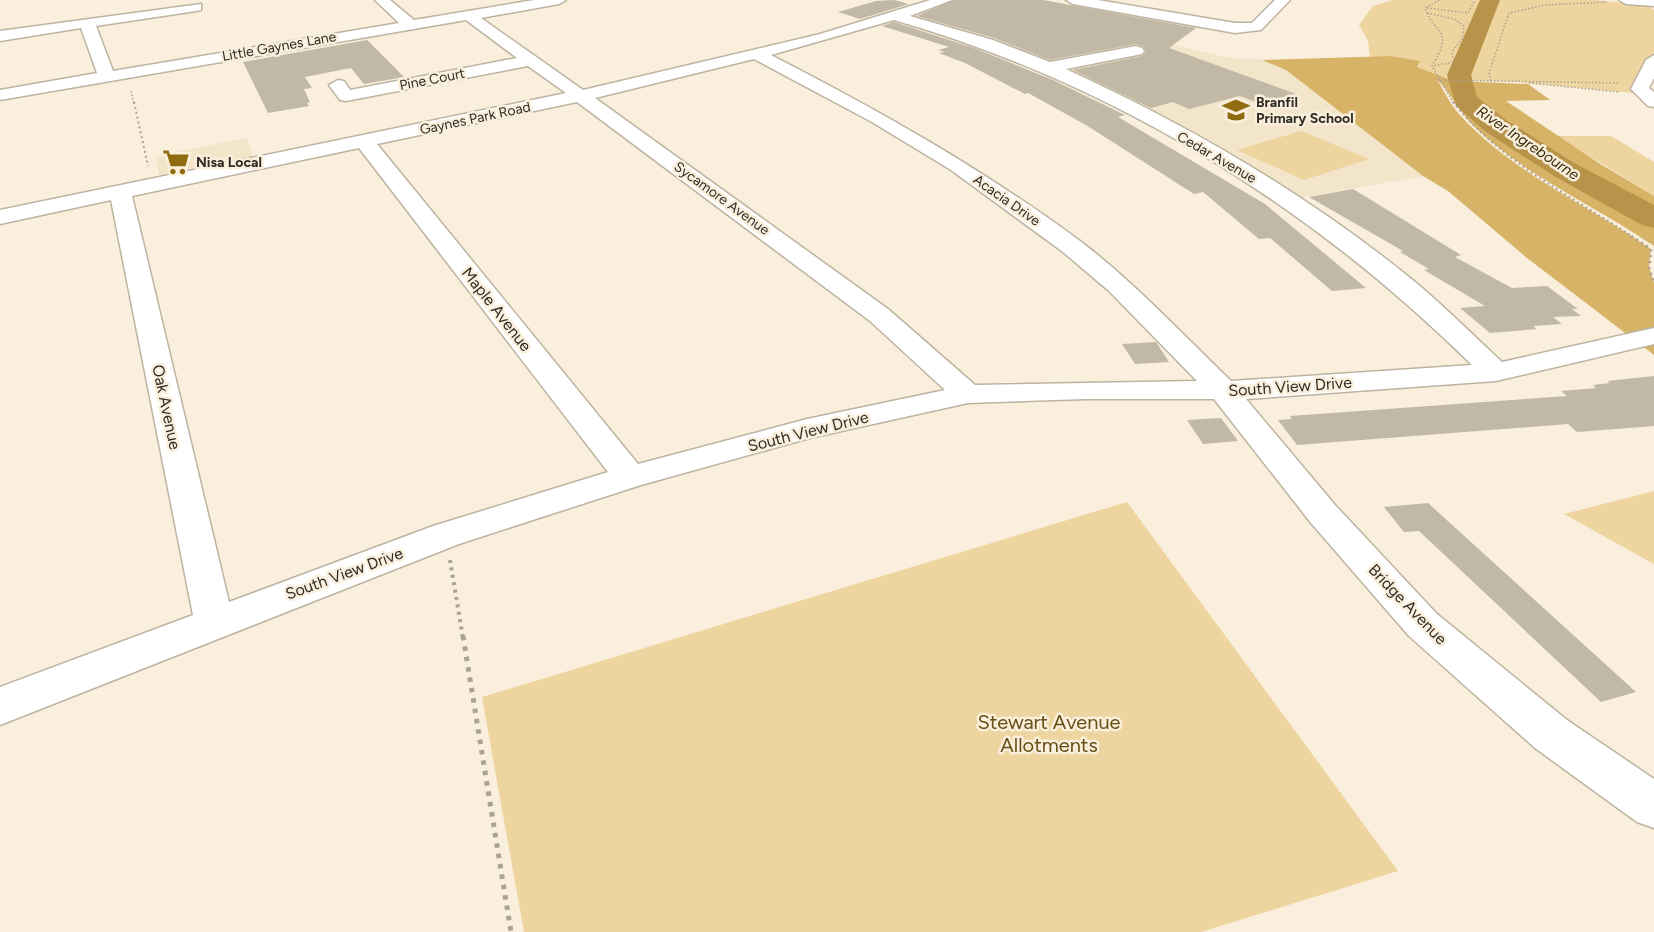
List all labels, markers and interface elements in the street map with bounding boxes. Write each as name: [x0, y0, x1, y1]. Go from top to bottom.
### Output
street label: Little Gaynes Lane: [221, 28, 338, 65]
street label: Pine Court: [398, 65, 466, 94]
place label: Branfil Primary School: [1256, 94, 1354, 127]
school or university icon: Branfil Primary School: [1221, 95, 1251, 125]
street label: Gaynes Park Road: [418, 98, 532, 139]
water label: River Ingrebourne: [1473, 102, 1583, 184]
street label: Cedar Avenue: [1174, 128, 1260, 187]
supermarket icon: Nisa Local: [161, 147, 191, 177]
place label: Nisa Local: [196, 154, 262, 171]
street label: Sycamore Avenue: [671, 158, 773, 239]
street label: Acacia Drive: [970, 171, 1044, 230]
street label: Maple Avenue: [458, 263, 535, 355]
street label: Oak Avenue: [148, 363, 185, 452]
street label: South View Drive: [1228, 373, 1353, 400]
street label: South View Drive: [746, 407, 871, 456]
street label: South View Drive: [283, 543, 406, 604]
street label: Bridge Avenue: [1365, 560, 1451, 649]
park label: Stewart Avenue Allotments: [978, 710, 1121, 757]

